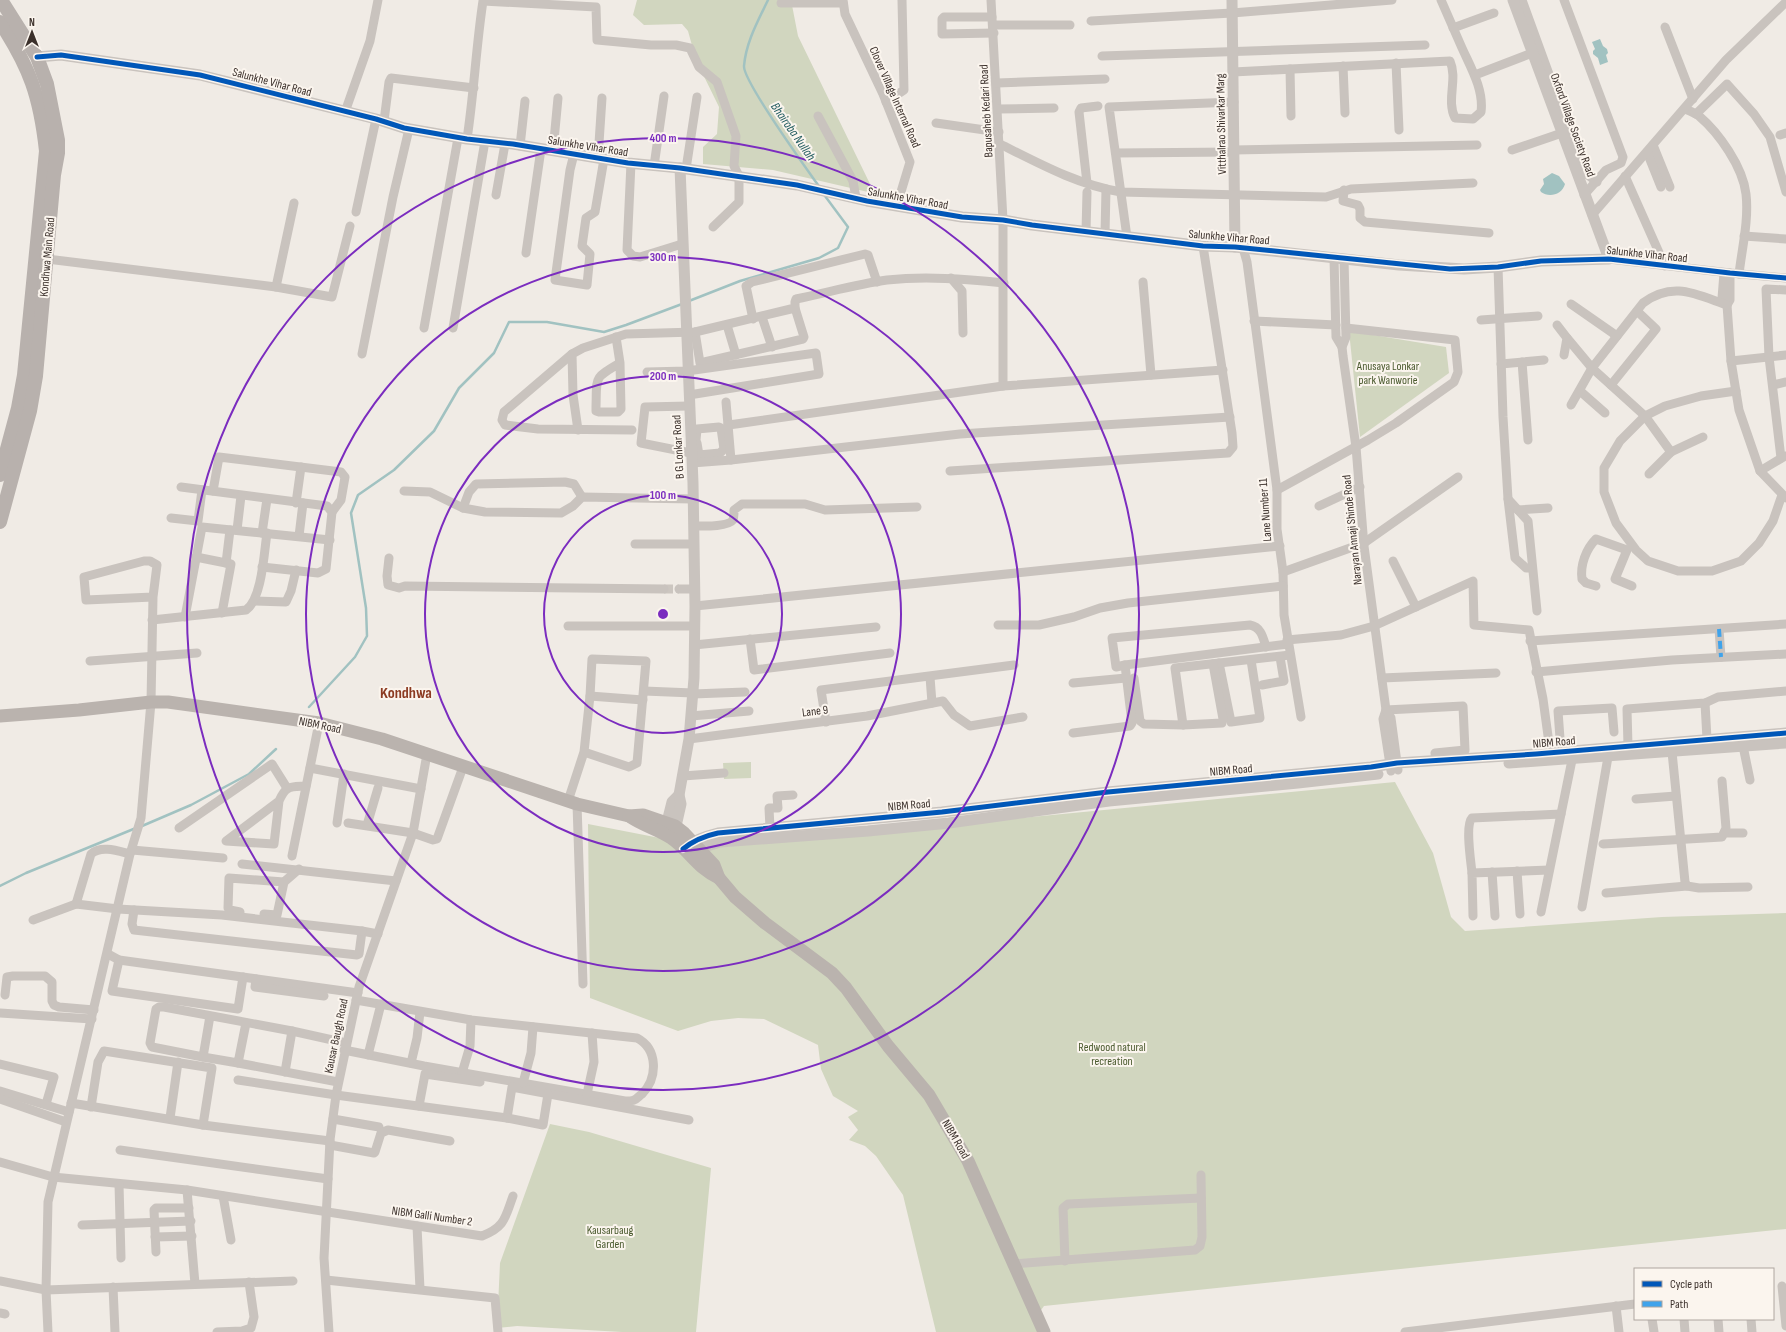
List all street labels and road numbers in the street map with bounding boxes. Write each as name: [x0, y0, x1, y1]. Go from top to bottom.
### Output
street label: Clover Village Internal Road: [865, 44, 924, 150]
street label: Bapusaheb Kedari Road: [977, 64, 996, 158]
street label: Salunkhe Vihar Road: [231, 65, 313, 100]
street label: Oxford Village Society Road: [1547, 71, 1598, 179]
street label: Vitthalrao Shivarkar Marg: [1213, 73, 1230, 175]
street label: Salunkhe Vihar Road: [547, 133, 629, 160]
street label: Salunkhe Vihar Road: [867, 184, 949, 213]
street label: Kondhwa Main Road: [37, 217, 58, 297]
street label: Salunkhe Vihar Road: [1188, 226, 1270, 249]
street label: Salunkhe Vihar Road: [1606, 243, 1688, 266]
street label: B G Lonkar Road: [669, 415, 688, 479]
street label: Narayan Annaji Shinde Road: [1339, 474, 1366, 586]
street label: Lane Number 11: [1256, 477, 1275, 542]
street label: Lane 9: [801, 702, 829, 721]
street label: NIBM Road: [297, 714, 342, 737]
street label: NIBM Road: [1532, 733, 1576, 752]
street label: NIBM Road: [1209, 761, 1253, 780]
street label: NIBM Road: [887, 796, 931, 815]
street label: Kausar Baugh Road: [321, 997, 352, 1075]
street label: NIBM Road: [938, 1117, 973, 1162]
street label: NIBM Galli Number 2: [391, 1203, 473, 1230]

